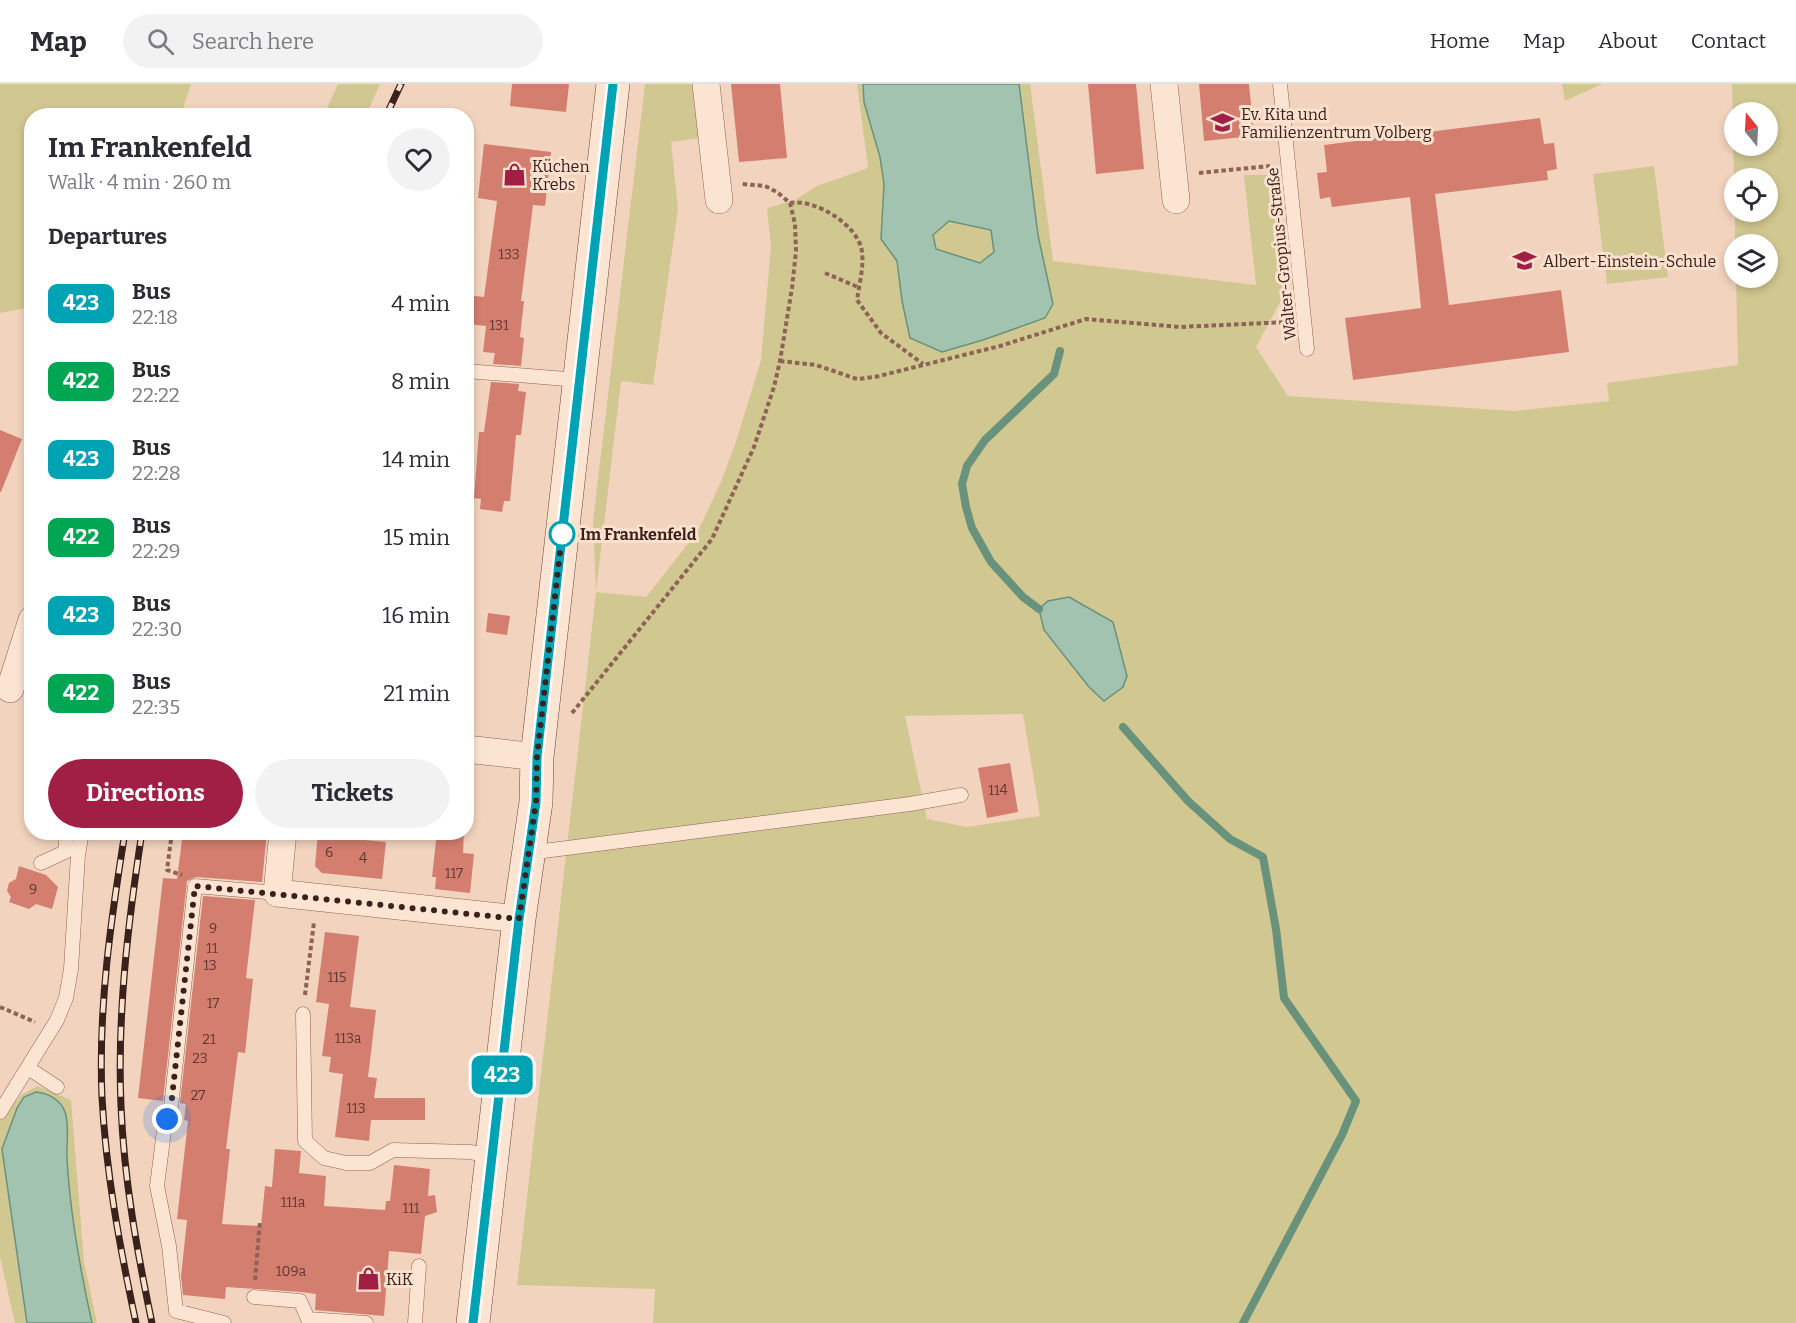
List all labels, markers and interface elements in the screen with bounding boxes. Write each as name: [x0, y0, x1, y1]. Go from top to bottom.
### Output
search box: [123, 14, 543, 68]
text: Map: [30, 25, 87, 58]
icon: search: [144, 25, 177, 58]
text: Search here: [192, 28, 314, 55]
text: Home: [1430, 28, 1490, 54]
text: Map: [1523, 28, 1565, 54]
text: About: [1598, 28, 1658, 54]
text: Contact: [1691, 28, 1766, 54]
north arrow: [1724, 102, 1778, 156]
map controls: [1724, 102, 1778, 288]
place label: Ev. Kita und Familienzentrum Volberg: [1241, 105, 1432, 142]
school or university icon: Ev. Kita und Familienzentrum Volberg: [1210, 110, 1236, 136]
button: heart: [387, 128, 450, 191]
text: Im Frankenfeld: [48, 131, 252, 164]
place label: Küchen Krebs: [532, 157, 590, 194]
shop icon: Küchen Krebs: [501, 162, 527, 188]
street label: Walter-Gropius-Straße: [1263, 167, 1300, 341]
button: locate: [1724, 168, 1778, 222]
text: Walk · 4 min · 260 m: [48, 170, 231, 194]
text: Departures: [48, 223, 167, 250]
button: layers: [1724, 234, 1778, 288]
house number: 133: [498, 246, 520, 263]
school or university icon: Albert-Einstein-Schule: [1512, 248, 1538, 274]
place label: Albert-Einstein-Schule: [1543, 252, 1716, 271]
text: Bus: [132, 278, 171, 305]
text: 423: [63, 290, 99, 316]
text: 4 min: [391, 290, 450, 317]
text: 22:18: [132, 305, 178, 329]
house number: 131: [489, 317, 509, 334]
text: Bus: [132, 356, 171, 383]
text: 422: [63, 368, 99, 394]
text: 8 min: [391, 368, 450, 395]
text: 22:22: [132, 383, 180, 407]
text: Bus: [132, 434, 171, 461]
text: 423: [63, 446, 99, 472]
text: 14 min: [382, 446, 450, 473]
text: 22:28: [132, 461, 181, 485]
text: Bus: [132, 512, 171, 539]
marker: Im Frankenfeld: [549, 521, 575, 547]
text: 422: [63, 524, 99, 550]
text: 15 min: [383, 524, 450, 551]
place label: Im Frankenfeld: [580, 525, 697, 544]
text: 22:29: [132, 539, 181, 563]
text: Bus: [132, 590, 171, 617]
text: 423: [63, 602, 99, 628]
text: 16 min: [382, 602, 450, 629]
text: 22:30: [132, 617, 182, 641]
text: Bus: [132, 668, 171, 695]
text: 422: [63, 680, 99, 706]
text: 21 min: [383, 680, 450, 707]
text: 22:35: [132, 695, 180, 719]
button: Directions: [48, 759, 243, 828]
button: Tickets: [255, 759, 450, 828]
house number: 114: [988, 782, 1008, 799]
house number: 6: [325, 844, 333, 861]
house number: 4: [359, 850, 367, 867]
house number: 117: [445, 865, 463, 882]
house number: 9: [29, 881, 37, 898]
house number: 9: [209, 920, 217, 937]
house number: 11: [206, 940, 218, 957]
house number: 13: [203, 957, 217, 974]
house number: 115: [328, 969, 346, 986]
house number: 17: [207, 995, 219, 1012]
house number: 113a: [335, 1030, 362, 1047]
house number: 21: [202, 1031, 216, 1048]
house number: 23: [192, 1050, 208, 1067]
line badge: 423: [468, 1056, 536, 1094]
text: 423: [484, 1062, 520, 1088]
house number: 27: [191, 1087, 205, 1104]
house number: 113: [346, 1100, 366, 1117]
your location: [152, 1104, 182, 1134]
house number: 111a: [281, 1194, 306, 1211]
house number: 111: [402, 1200, 420, 1217]
house number: 109a: [276, 1263, 307, 1280]
shop icon: KiK: [355, 1266, 381, 1292]
place label: KiK: [386, 1270, 414, 1289]

